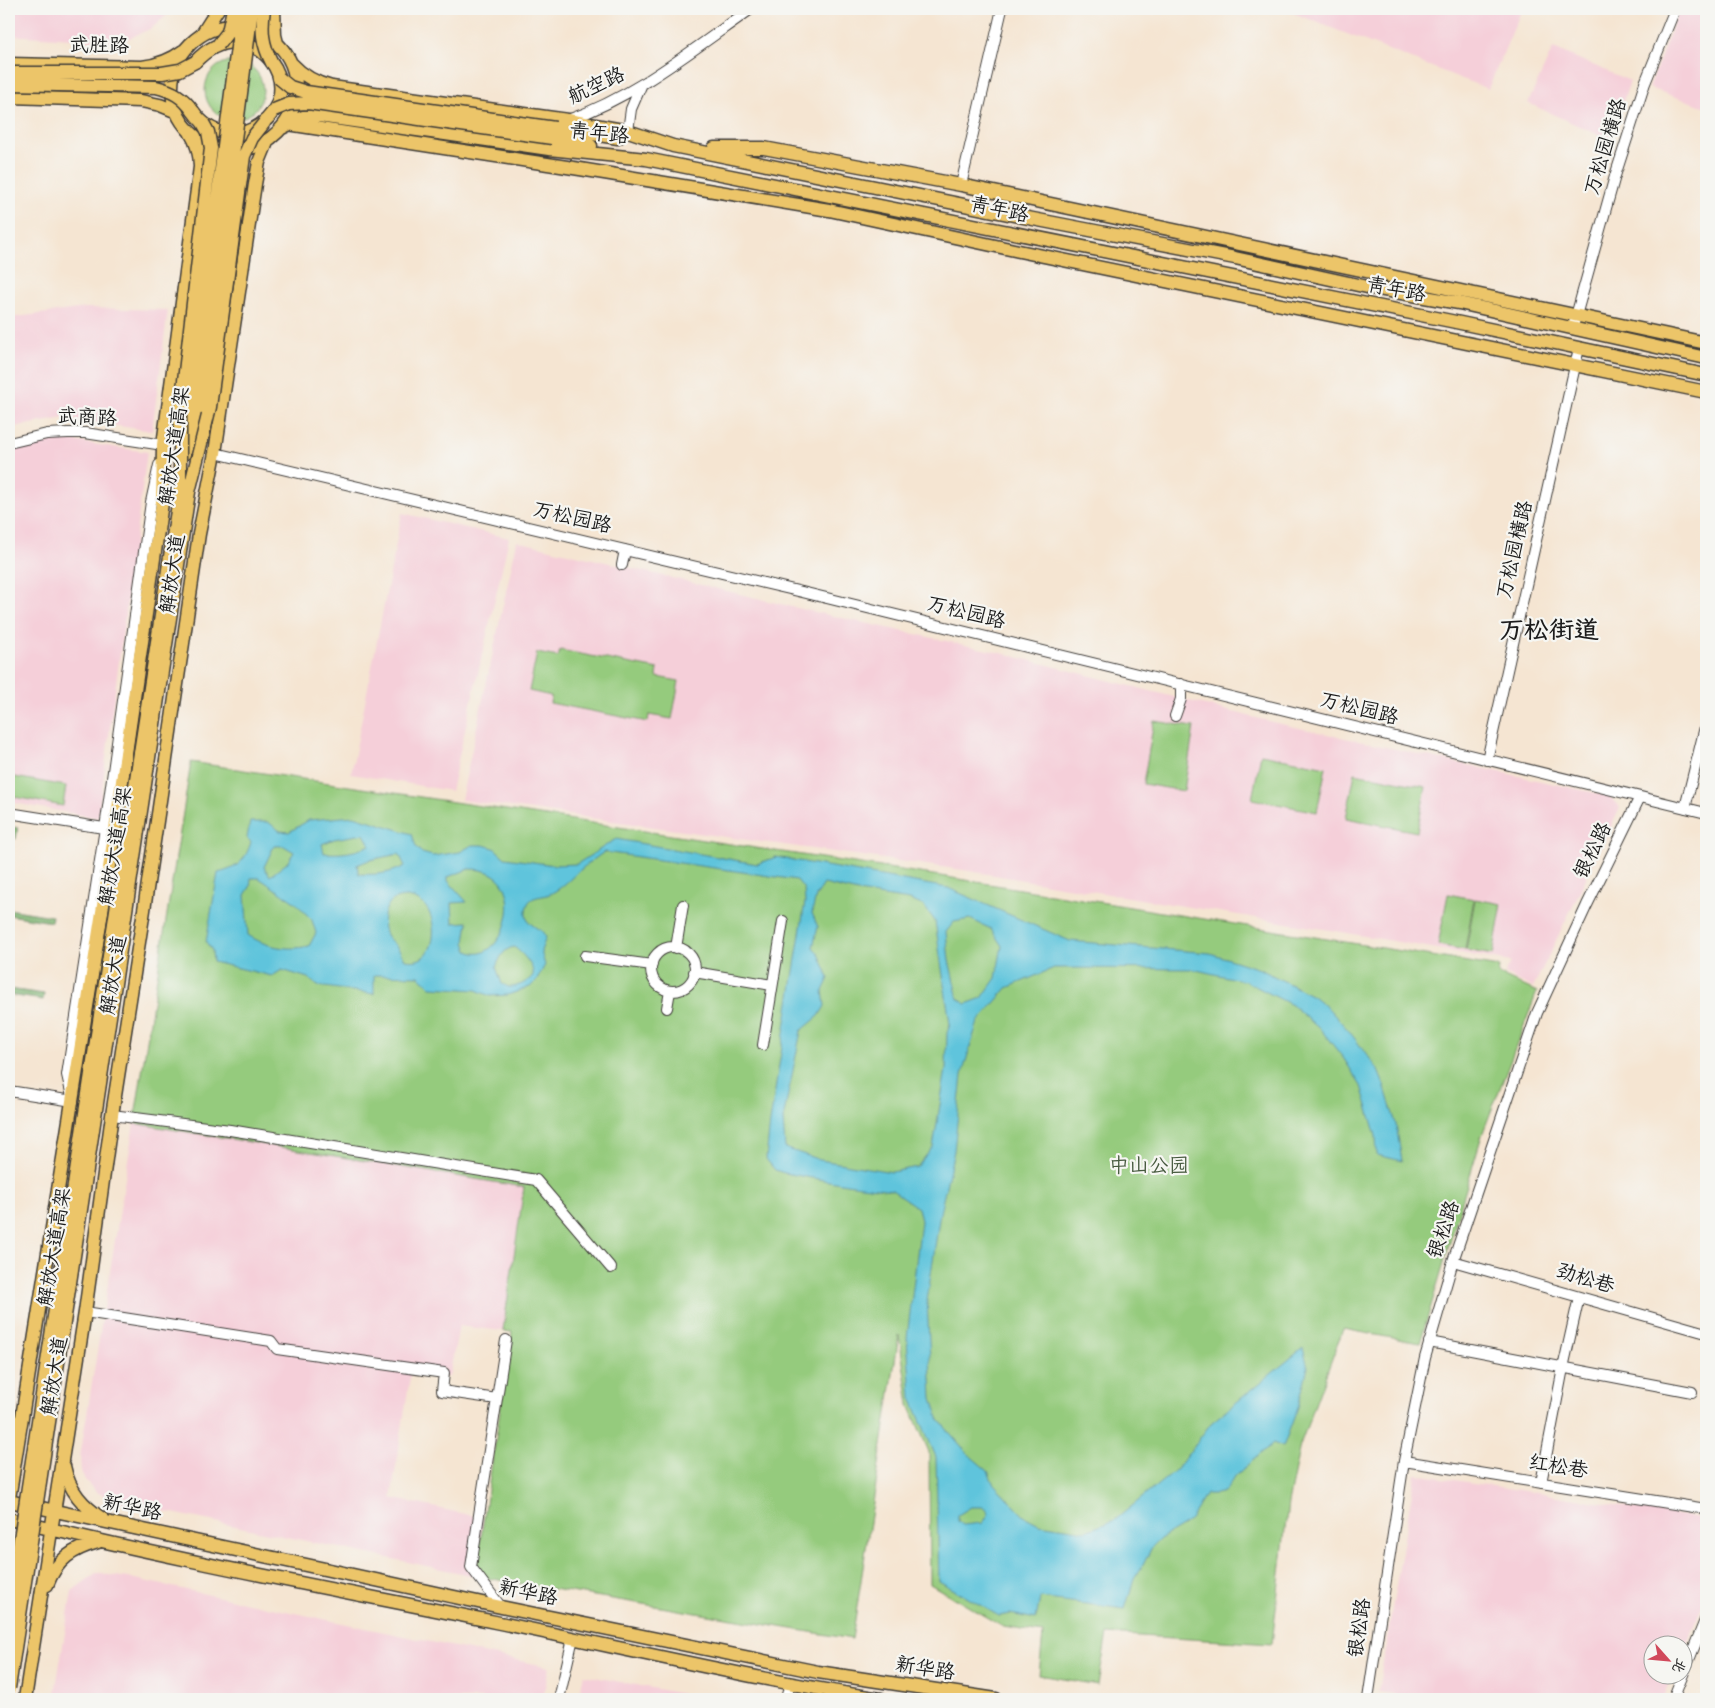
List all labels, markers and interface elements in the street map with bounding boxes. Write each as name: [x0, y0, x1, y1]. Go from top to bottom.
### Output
street label: 武胜路: [69, 32, 130, 62]
street label: 航空路: [564, 61, 631, 113]
street label: 万松园横路: [1579, 94, 1636, 199]
street label: 青年路: [568, 117, 631, 153]
street label: 青年路: [967, 191, 1032, 232]
street label: 青年路: [1364, 271, 1429, 311]
street label: 解放大道高架: [153, 385, 199, 507]
street label: 武商路: [56, 403, 119, 435]
street label: 万松园路: [530, 496, 615, 542]
street label: 万松园横路: [1491, 497, 1542, 602]
street label: 解放大道: [154, 532, 194, 616]
street label: 万松园路: [924, 590, 1009, 638]
district label: 万松街道: [1499, 614, 1599, 650]
street label: 万松园路: [1317, 686, 1402, 734]
street label: 解放大道高架: [93, 784, 141, 908]
street label: 银松路: [1568, 817, 1621, 884]
street label: 解放大道: [94, 933, 136, 1017]
park label: 中山公园: [1109, 1153, 1189, 1182]
street label: 解放大道高架: [32, 1185, 80, 1309]
street label: 银松路: [1422, 1196, 1469, 1263]
street label: 劲松巷: [1552, 1258, 1619, 1302]
street label: 解放大道: [35, 1334, 77, 1418]
street label: 红松巷: [1526, 1449, 1591, 1487]
street label: 新华路: [100, 1489, 165, 1530]
street label: 新华路: [496, 1574, 561, 1615]
street label: 银松路: [1342, 1595, 1380, 1660]
north arrow: [1642, 1636, 1692, 1686]
street label: 新华路: [893, 1651, 958, 1689]
text: 北: [1666, 1654, 1691, 1676]

